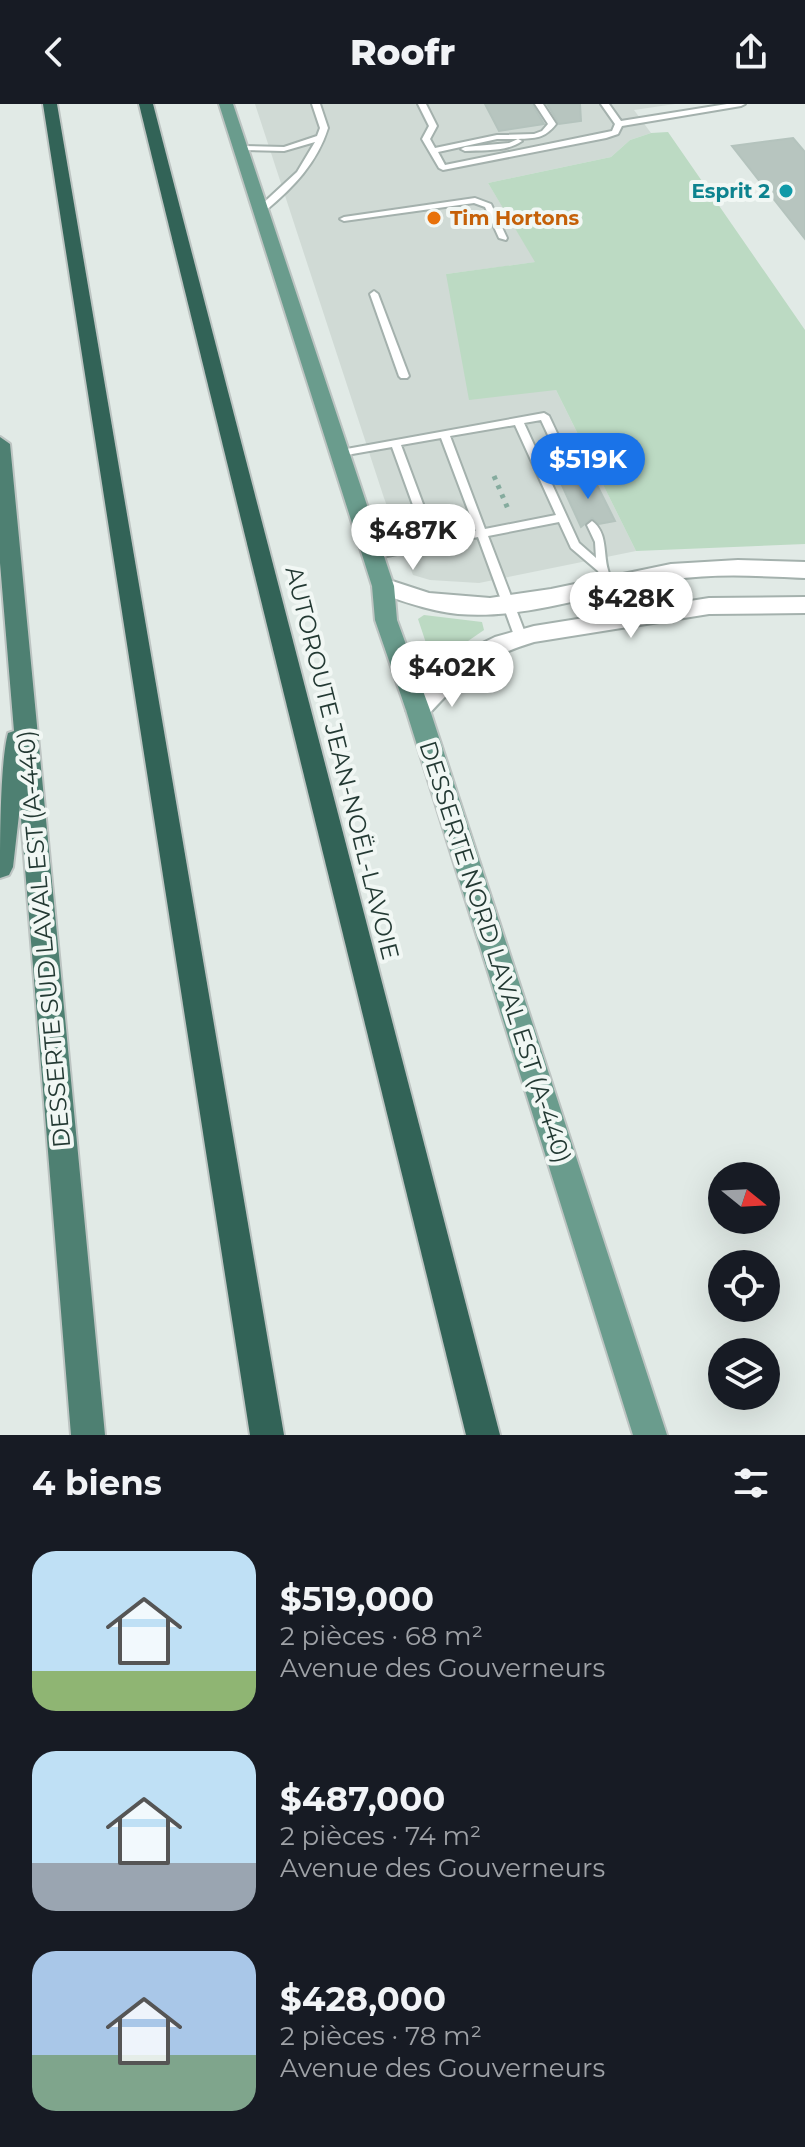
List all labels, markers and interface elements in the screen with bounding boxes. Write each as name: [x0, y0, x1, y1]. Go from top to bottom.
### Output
icon: back: [32, 30, 76, 74]
text: Roofr: [350, 30, 455, 74]
icon: share: [729, 30, 773, 74]
place label: Esprit 2: [692, 179, 770, 203]
marker: Esprit 2: [777, 182, 795, 200]
place label: Tim Hortons: [450, 206, 579, 230]
marker: Tim Hortons: [425, 209, 443, 227]
pin: $519K: [532, 433, 644, 501]
text: $519K: [549, 443, 627, 475]
pin: $487K: [357, 504, 469, 572]
text: $487K: [369, 514, 457, 546]
street label: AUTOROUTE JEAN-NOËL-LAVOIE: [280, 563, 405, 963]
pin: $428K: [575, 572, 687, 640]
text: $428K: [588, 582, 674, 614]
pin: $402K: [396, 641, 508, 709]
text: $402K: [409, 651, 495, 683]
street label: DESSERTE SUD LAVAL EST (A-440): [11, 729, 76, 1149]
street label: DESSERTE NORD LAVAL EST (A-440): [413, 737, 578, 1167]
north arrow: [708, 1162, 780, 1234]
map controls: [708, 1162, 780, 1410]
button: locate: [708, 1250, 780, 1322]
button: layers: [708, 1338, 780, 1410]
icon: filters: [729, 1461, 773, 1505]
text: 4 biens: [32, 1462, 162, 1504]
text: $519,000: [280, 1578, 434, 1620]
icon: home: [96, 1583, 192, 1679]
text: 2 pièces · 68 m²: [280, 1620, 483, 1652]
text: Avenue des Gouverneurs: [280, 1652, 605, 1684]
text: $487,000: [280, 1778, 445, 1820]
icon: home: [96, 1783, 192, 1879]
text: 2 pièces · 74 m²: [280, 1820, 481, 1852]
text: Avenue des Gouverneurs: [280, 1852, 605, 1884]
text: $428,000: [280, 1978, 446, 2020]
icon: home: [96, 1983, 192, 2079]
text: 2 pièces · 78 m²: [280, 2020, 482, 2052]
text: Avenue des Gouverneurs: [280, 2052, 605, 2084]

